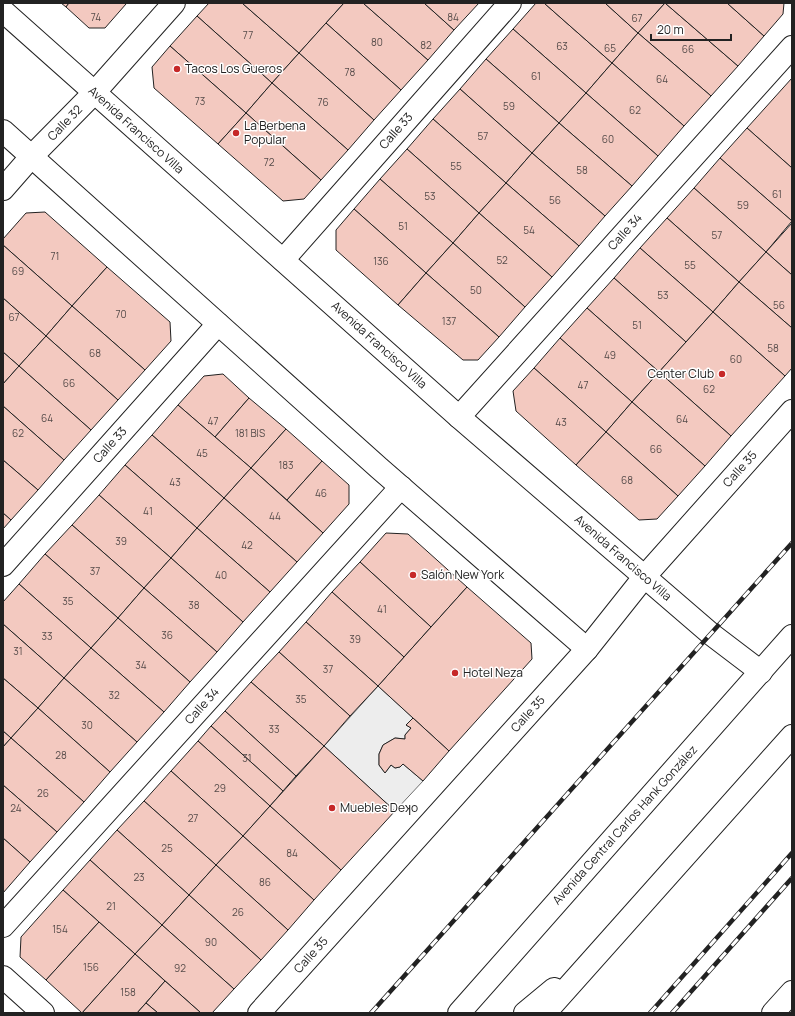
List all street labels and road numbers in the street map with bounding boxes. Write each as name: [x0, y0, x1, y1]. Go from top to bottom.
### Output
street label: Avenida Francisco Villa: [85, 82, 188, 177]
street label: Calle 32: [43, 101, 86, 144]
street label: Calle 33: [375, 109, 416, 153]
street label: Calle 34: [604, 210, 646, 254]
street label: Avenida Francisco Villa: [328, 297, 431, 392]
street label: Calle 33: [89, 423, 131, 467]
street label: Calle 35: [719, 447, 761, 491]
street label: Avenida Francisco Villa: [571, 511, 675, 605]
street label: Calle 34: [181, 684, 223, 728]
street label: Calle 35: [507, 692, 549, 736]
street label: Avenida Central Carlos Hank González: [548, 741, 701, 908]
street label: Calle 35: [290, 933, 332, 977]

